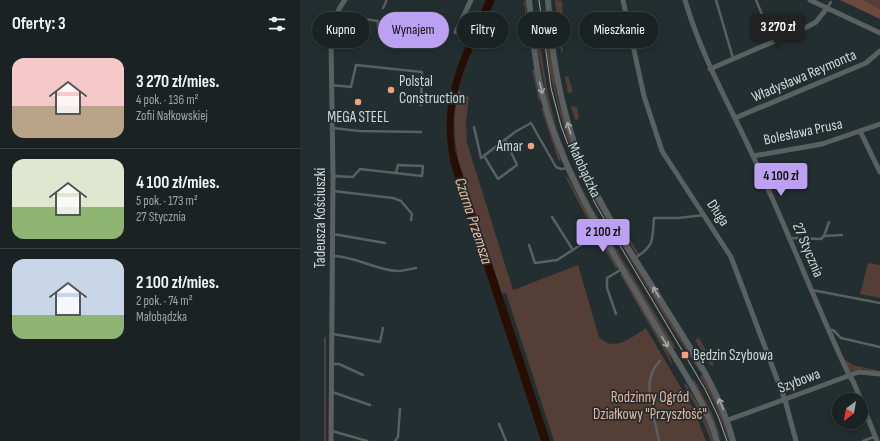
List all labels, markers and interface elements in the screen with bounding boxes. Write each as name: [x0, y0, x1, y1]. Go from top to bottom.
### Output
chip: Kupno: [312, 12, 370, 48]
chip: Wynajem: [378, 12, 449, 48]
chip: Filtry: [457, 12, 509, 48]
chip: Nowe: [517, 12, 571, 48]
chip: Mieszkanie: [579, 12, 659, 48]
icon: filters: [266, 13, 288, 35]
text: Oferty: 3: [12, 14, 66, 34]
pin: 3 270 zł: [737, 14, 819, 48]
text: 3 270 zł: [760, 19, 796, 35]
street label: Władysława Reymonta: [749, 45, 859, 107]
text: 3 270 zł/mies.: [136, 72, 219, 92]
place label: Polstal Construction: [399, 72, 465, 108]
icon: home: [44, 74, 92, 122]
one-way arrow: [537, 81, 545, 94]
marker: Polstal Construction: [386, 85, 396, 95]
text: 4 pok. · 136 m²: [136, 92, 199, 108]
marker: MEGA STEEL: [353, 97, 363, 107]
text: Zofii Nałkowskiej: [136, 108, 208, 124]
place label: MEGA STEEL: [327, 108, 389, 127]
street label: Bolesława Prusa: [762, 114, 844, 150]
one-way arrow: [565, 122, 573, 134]
place label: Amar: [496, 137, 524, 156]
street label: Małobądzka: [563, 139, 605, 201]
marker: Amar: [526, 141, 536, 151]
pin: 4 100 zł: [740, 163, 822, 197]
street label: Tadeusza Kościuszki: [311, 168, 330, 268]
text: 4 100 zł: [763, 168, 799, 184]
text: 4 100 zł/mies.: [136, 173, 220, 193]
icon: home: [44, 175, 92, 223]
water label: Czarna Przemsza: [450, 175, 496, 267]
text: 5 pok. · 173 m²: [136, 193, 198, 209]
street label: Długa: [702, 196, 734, 230]
text: 27 Stycznia: [136, 209, 186, 225]
pin: 2 100 zł: [562, 219, 644, 253]
street label: 27 Stycznia: [788, 220, 828, 280]
text: 2 100 zł: [586, 224, 620, 240]
text: 2 100 zł/mies.: [136, 273, 219, 293]
icon: home: [44, 275, 92, 323]
one-way arrow: [651, 286, 659, 298]
text: 2 pok. · 74 m²: [136, 293, 193, 309]
text: Małobądzka: [136, 309, 187, 325]
one-way arrow: [661, 336, 669, 347]
place label: Będzin Szybowa: [693, 346, 773, 365]
marker: Będzin Szybowa: [680, 350, 690, 360]
street label: Szybowa: [775, 364, 823, 398]
park label: Rodzinny Ogród Działkowy "Przyszłość": [593, 388, 707, 424]
north arrow: [832, 393, 868, 429]
map controls: [832, 393, 868, 429]
one-way arrow: [717, 399, 724, 411]

